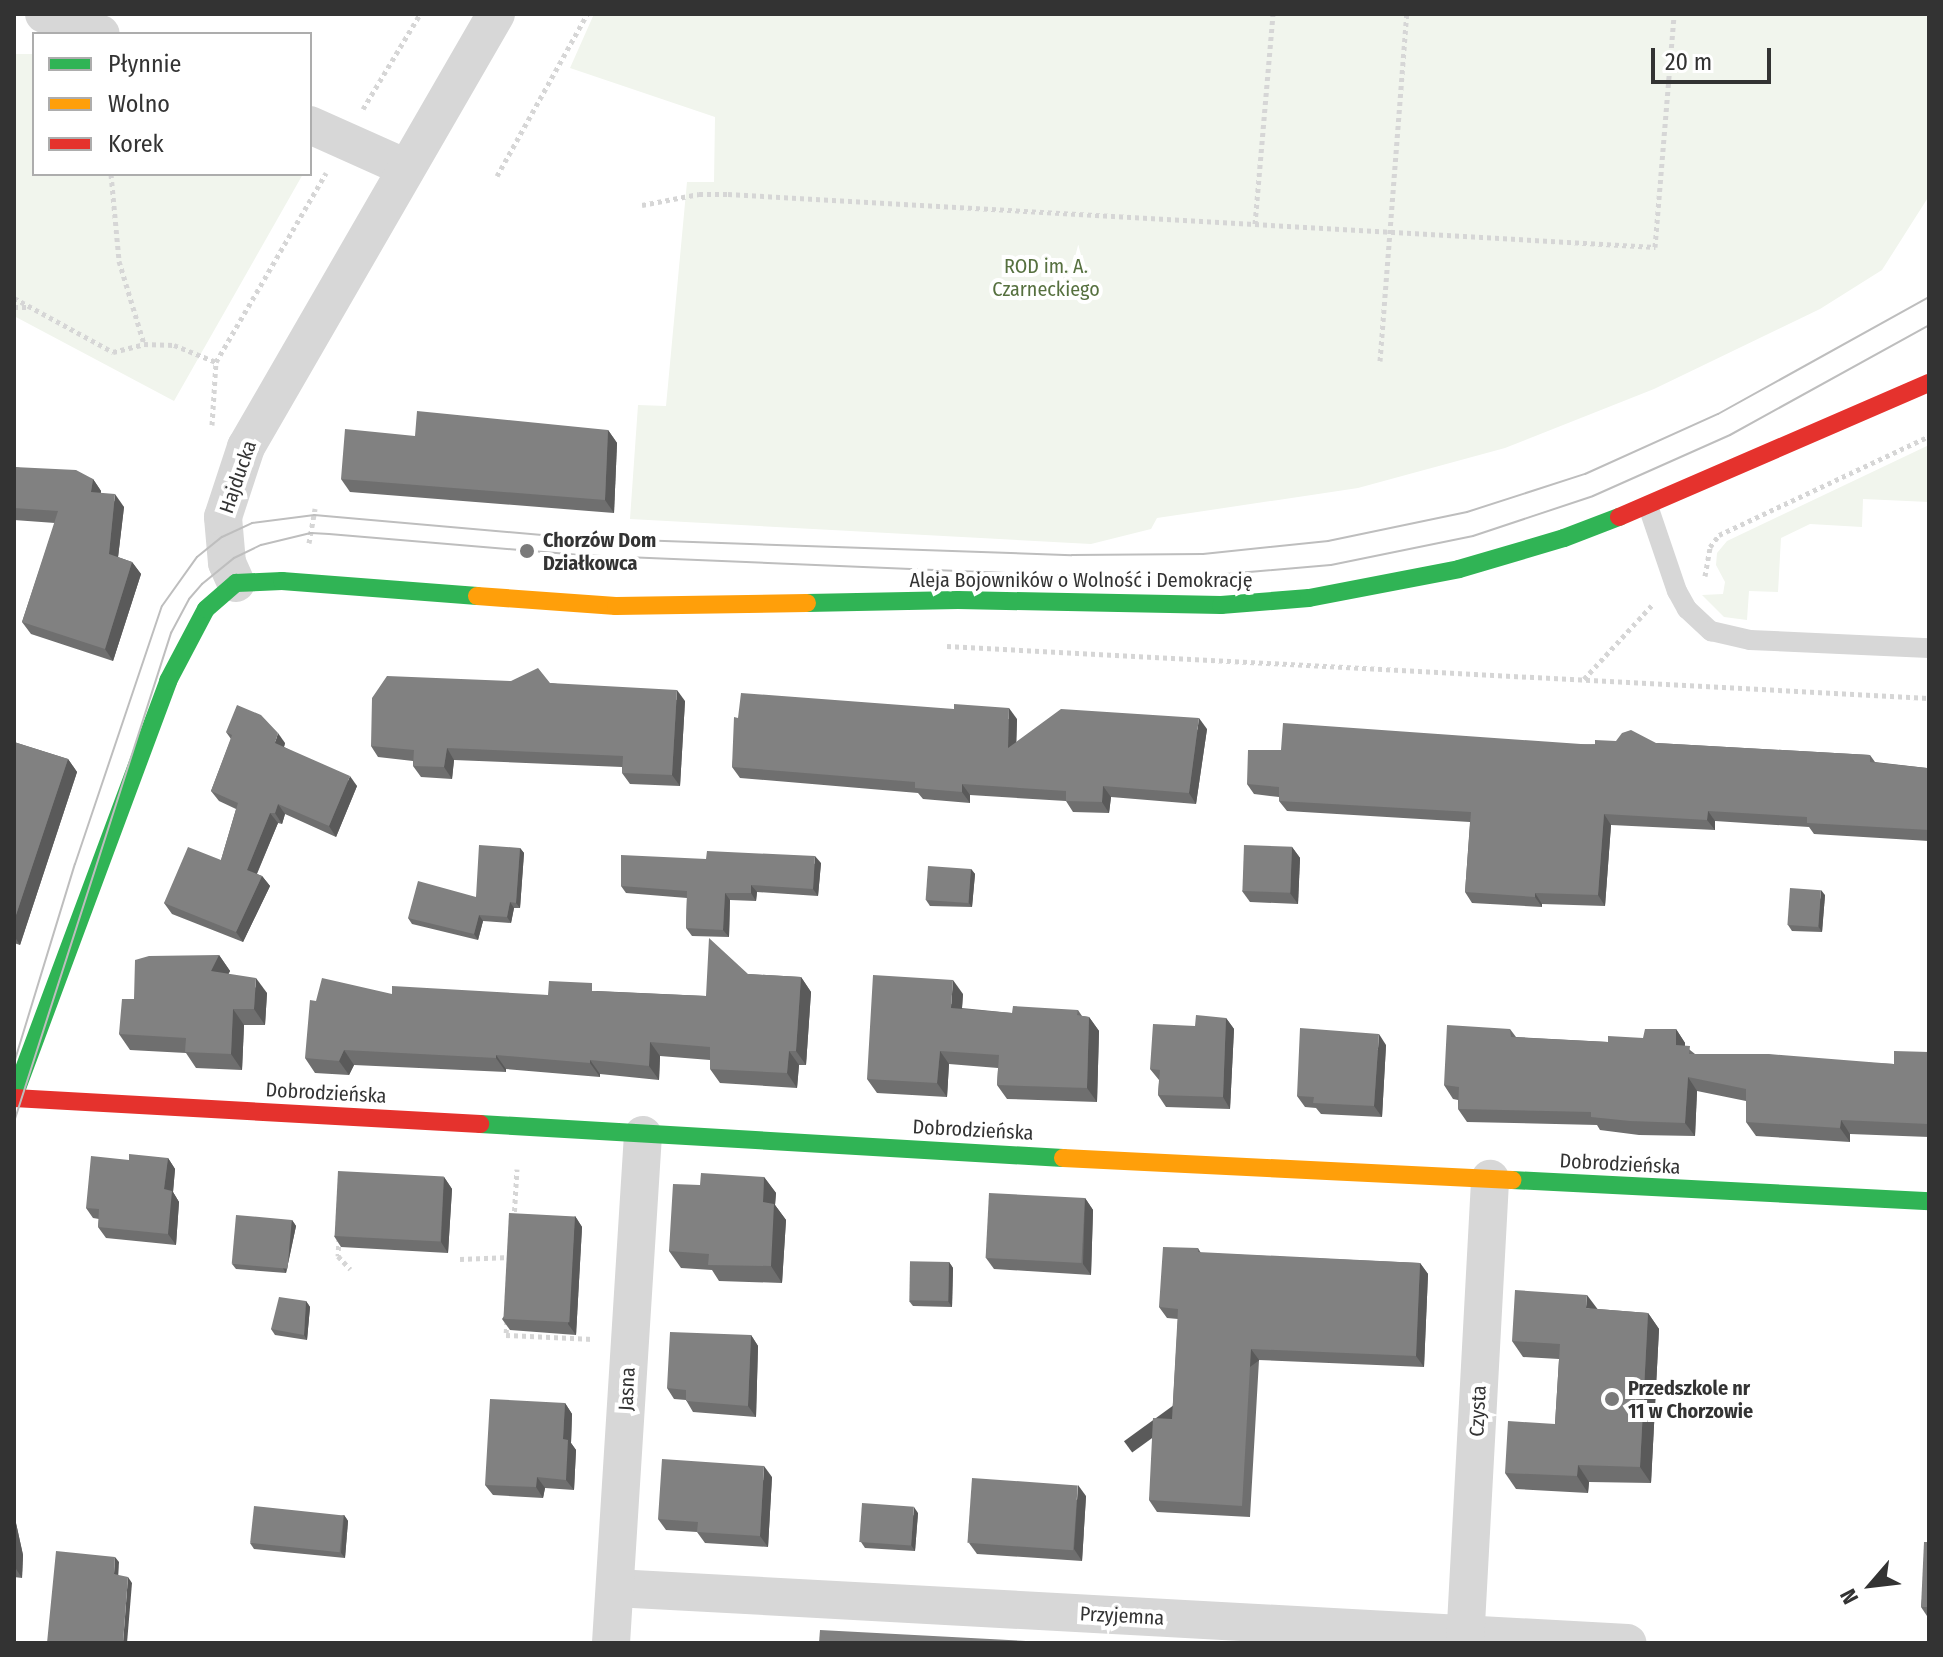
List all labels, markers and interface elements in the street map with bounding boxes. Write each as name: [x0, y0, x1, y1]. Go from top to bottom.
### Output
legend: [32, 32, 312, 176]
scale bar: [1655, 32, 1775, 82]
text: 20 m: [1665, 48, 1712, 76]
text: Płynnie: [108, 50, 181, 78]
text: Wolno: [108, 90, 170, 118]
text: Korek: [108, 130, 164, 158]
park label: ROD im. A. Czarneckiego: [992, 254, 1100, 301]
street label: Hajducka: [214, 437, 262, 517]
place label: Chorzów Dom Działkowca: [543, 528, 656, 575]
marker: Chorzów Dom Działkowca: [518, 542, 536, 560]
street label: Aleja Bojowników o Wolność i Demokrację: [909, 568, 1253, 592]
street label: Dobrodzieńska: [265, 1078, 387, 1108]
street label: Dobrodzieńska: [912, 1115, 1034, 1145]
street label: Dobrodzieńska: [1559, 1149, 1681, 1179]
street label: Jasna: [614, 1366, 640, 1412]
place label: Przedszkole nr 11 w Chorzowie: [1628, 1376, 1753, 1423]
street label: Czysta: [1465, 1385, 1491, 1437]
marker: Przedszkole nr 11 w Chorzowie: [1603, 1390, 1621, 1408]
north arrow: [1831, 1545, 1911, 1625]
text: N: [1834, 1584, 1864, 1609]
street label: Przyjemna: [1079, 1602, 1165, 1630]

